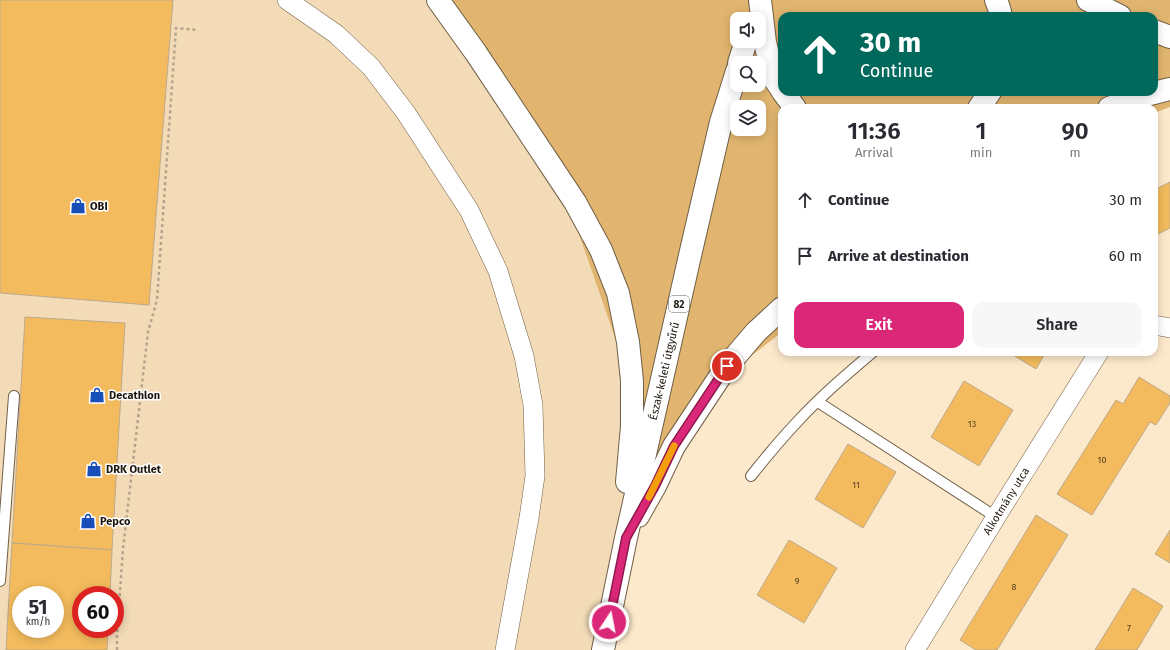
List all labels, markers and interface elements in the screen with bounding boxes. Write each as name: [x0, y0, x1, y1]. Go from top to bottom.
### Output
map controls: [730, 12, 766, 136]
button: sound: [730, 12, 766, 48]
text: 30 m: [860, 26, 921, 59]
icon: ahead: [794, 28, 846, 80]
button: search: [730, 56, 766, 92]
text: Continue: [860, 60, 933, 82]
button: layers: [730, 100, 766, 136]
text: 11:36: [847, 117, 901, 145]
text: 1: [976, 117, 987, 145]
text: 90: [1062, 117, 1089, 145]
text: Arrival: [855, 145, 893, 160]
text: min: [970, 145, 992, 160]
text: m: [1070, 145, 1081, 160]
icon: ahead: [794, 189, 816, 211]
text: Continue: [828, 191, 889, 209]
text: 30 m: [1109, 191, 1142, 209]
shop icon: OBI: [69, 197, 87, 215]
place label: OBI: [90, 200, 108, 213]
icon: arrive: [794, 245, 816, 267]
text: Arrive at destination: [828, 247, 969, 265]
text: 60 m: [1109, 247, 1142, 265]
road number: 82: [669, 296, 689, 312]
button: Exit: [794, 302, 964, 348]
button: Share: [972, 302, 1142, 348]
street label: Észak-keleti útgyűrű: [646, 321, 682, 421]
pin: [710, 349, 744, 383]
icon: arrive: [716, 355, 738, 377]
shop icon: Decathlon: [88, 386, 106, 404]
place label: Decathlon: [109, 389, 160, 402]
house number: 13: [968, 419, 976, 429]
house number: 10: [1098, 455, 1106, 465]
shop icon: DRK Outlet: [85, 460, 103, 478]
place label: DRK Outlet: [106, 463, 162, 476]
street label: Alkotmány utca: [981, 465, 1032, 537]
house number: 11: [852, 480, 860, 490]
shop icon: Pepco: [79, 512, 97, 530]
place label: Pepco: [100, 515, 131, 528]
house number: 9: [795, 576, 800, 586]
house number: 8: [1012, 582, 1017, 592]
speed limit sign: 60: [72, 586, 124, 638]
text: 51: [29, 595, 47, 619]
position arrow: [588, 601, 630, 643]
text: km/h: [26, 616, 50, 628]
house number: 7: [1127, 623, 1131, 633]

